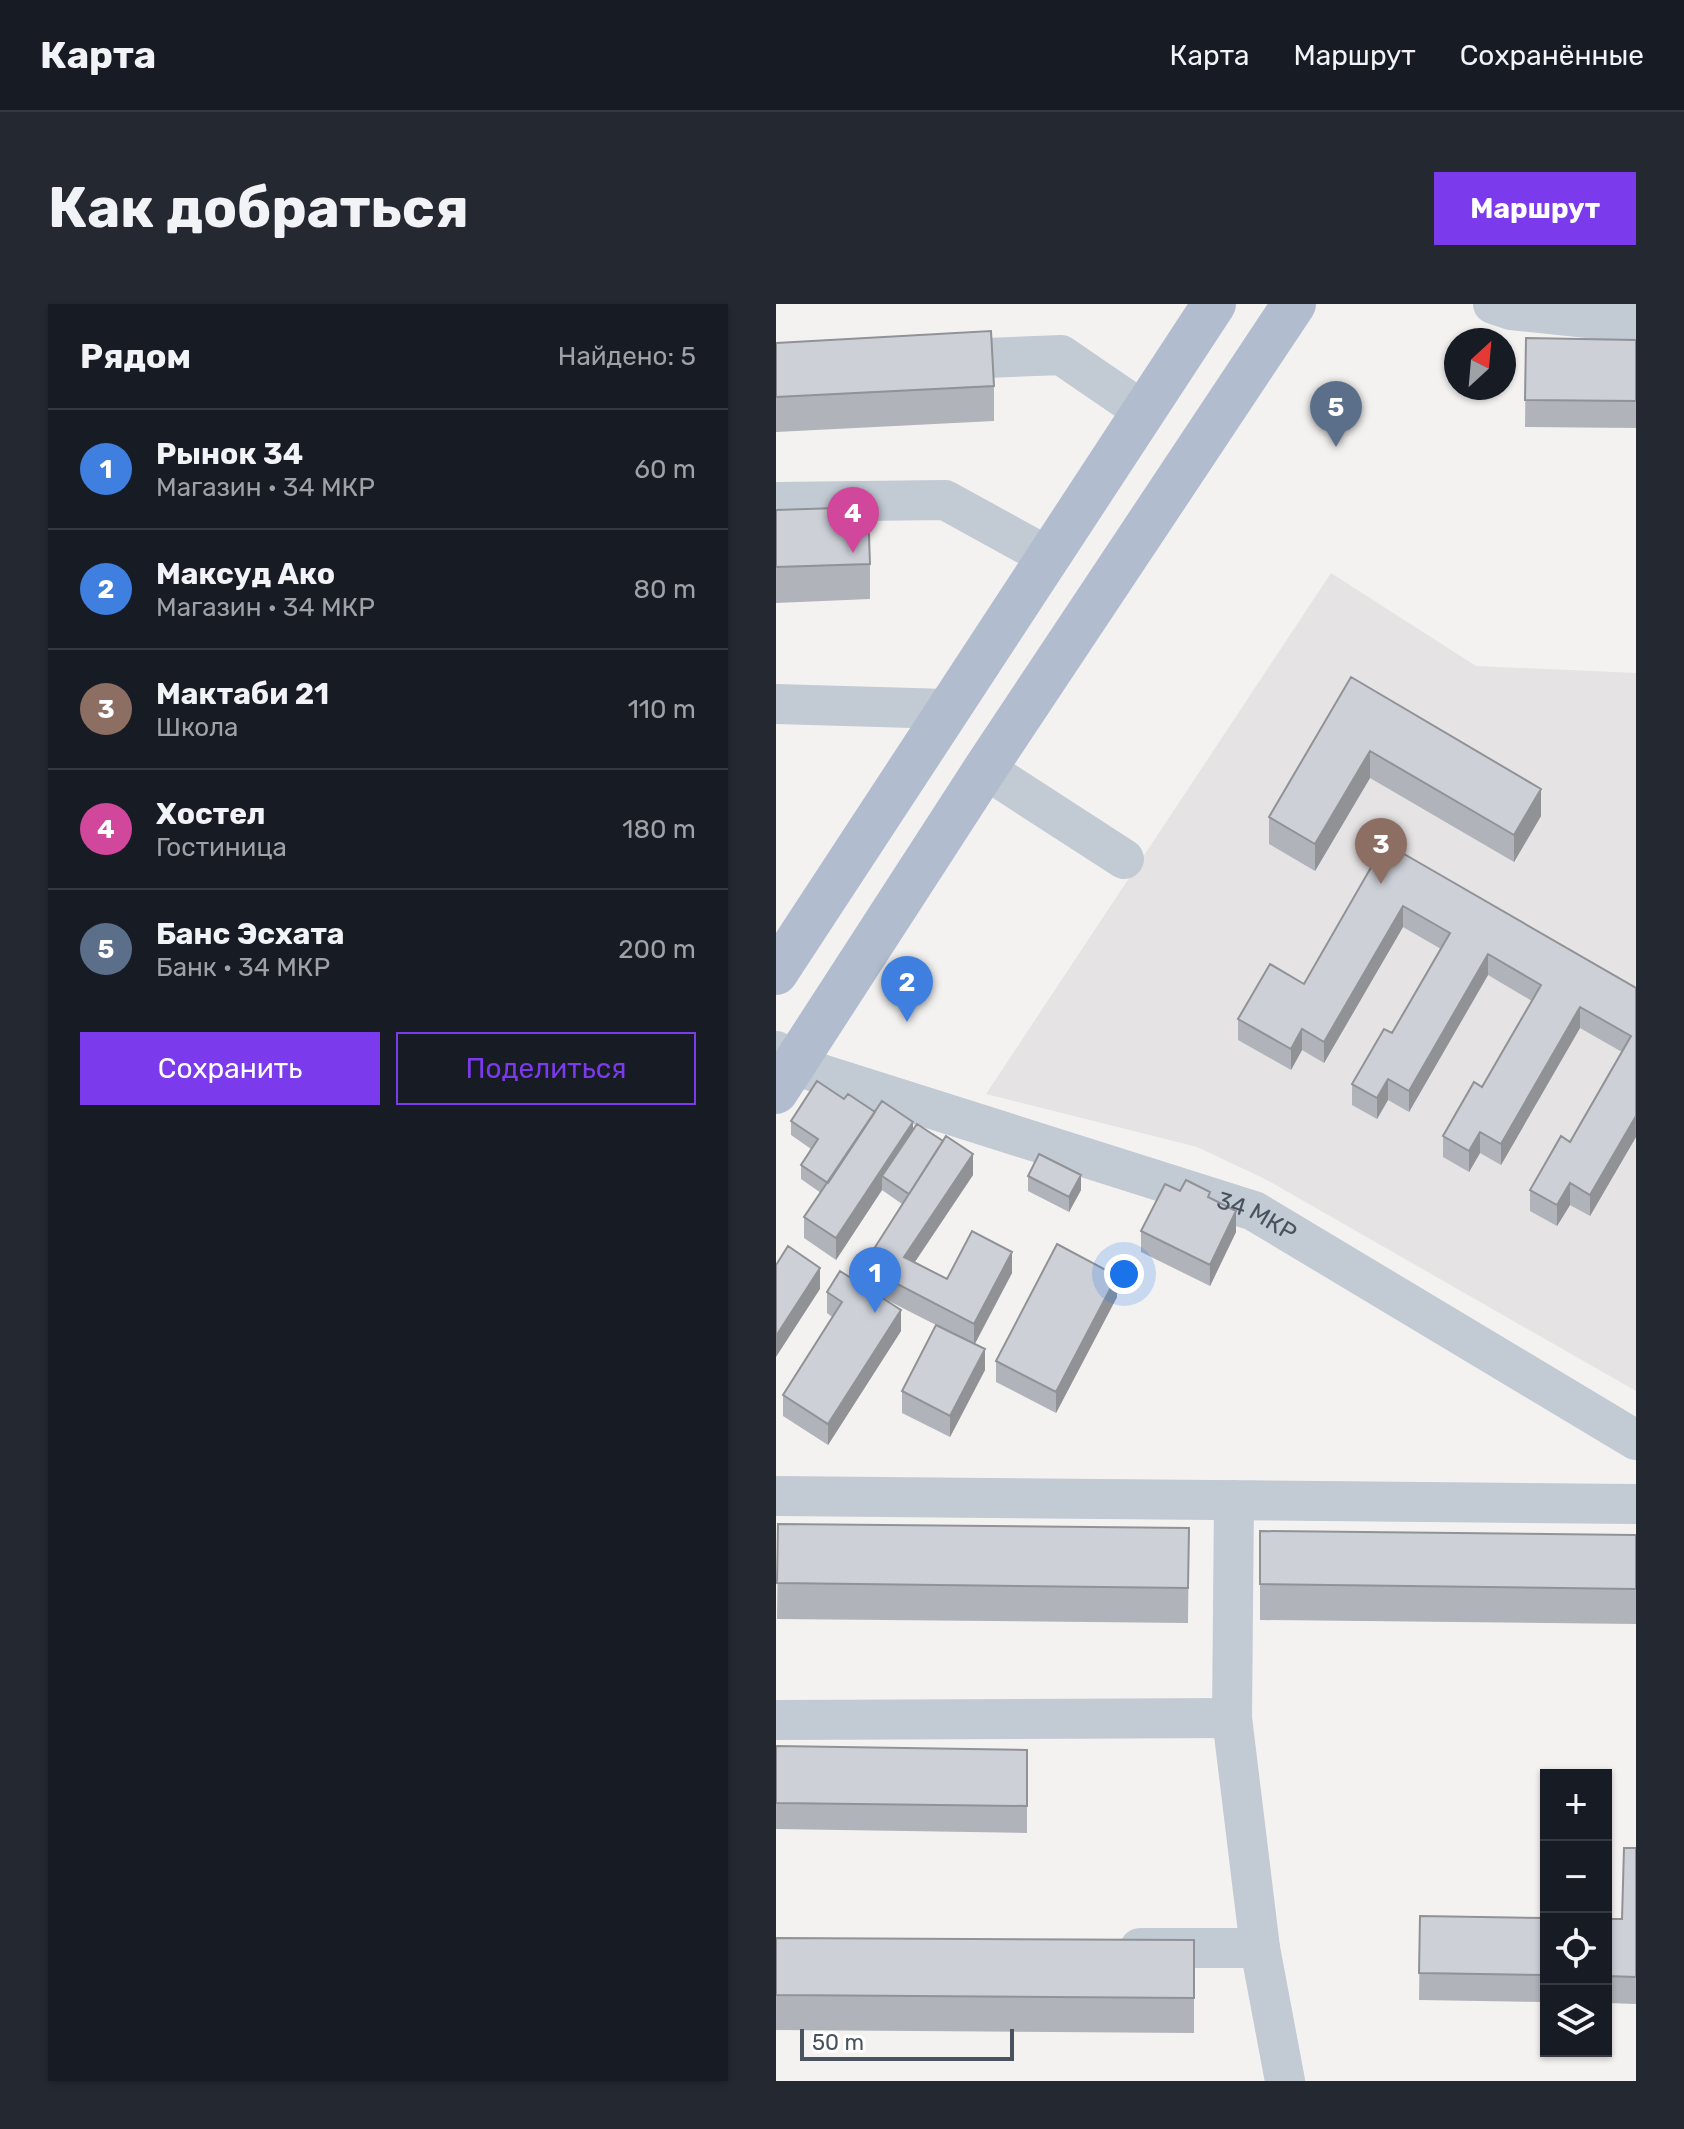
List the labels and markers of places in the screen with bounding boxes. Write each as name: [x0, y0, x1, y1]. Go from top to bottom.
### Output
pin: 5: [1310, 381, 1362, 447]
pin: 4: [827, 487, 879, 553]
pin: 3: [1355, 818, 1407, 884]
pin: 2: [881, 956, 933, 1022]
pin: 1: [849, 1247, 901, 1313]

